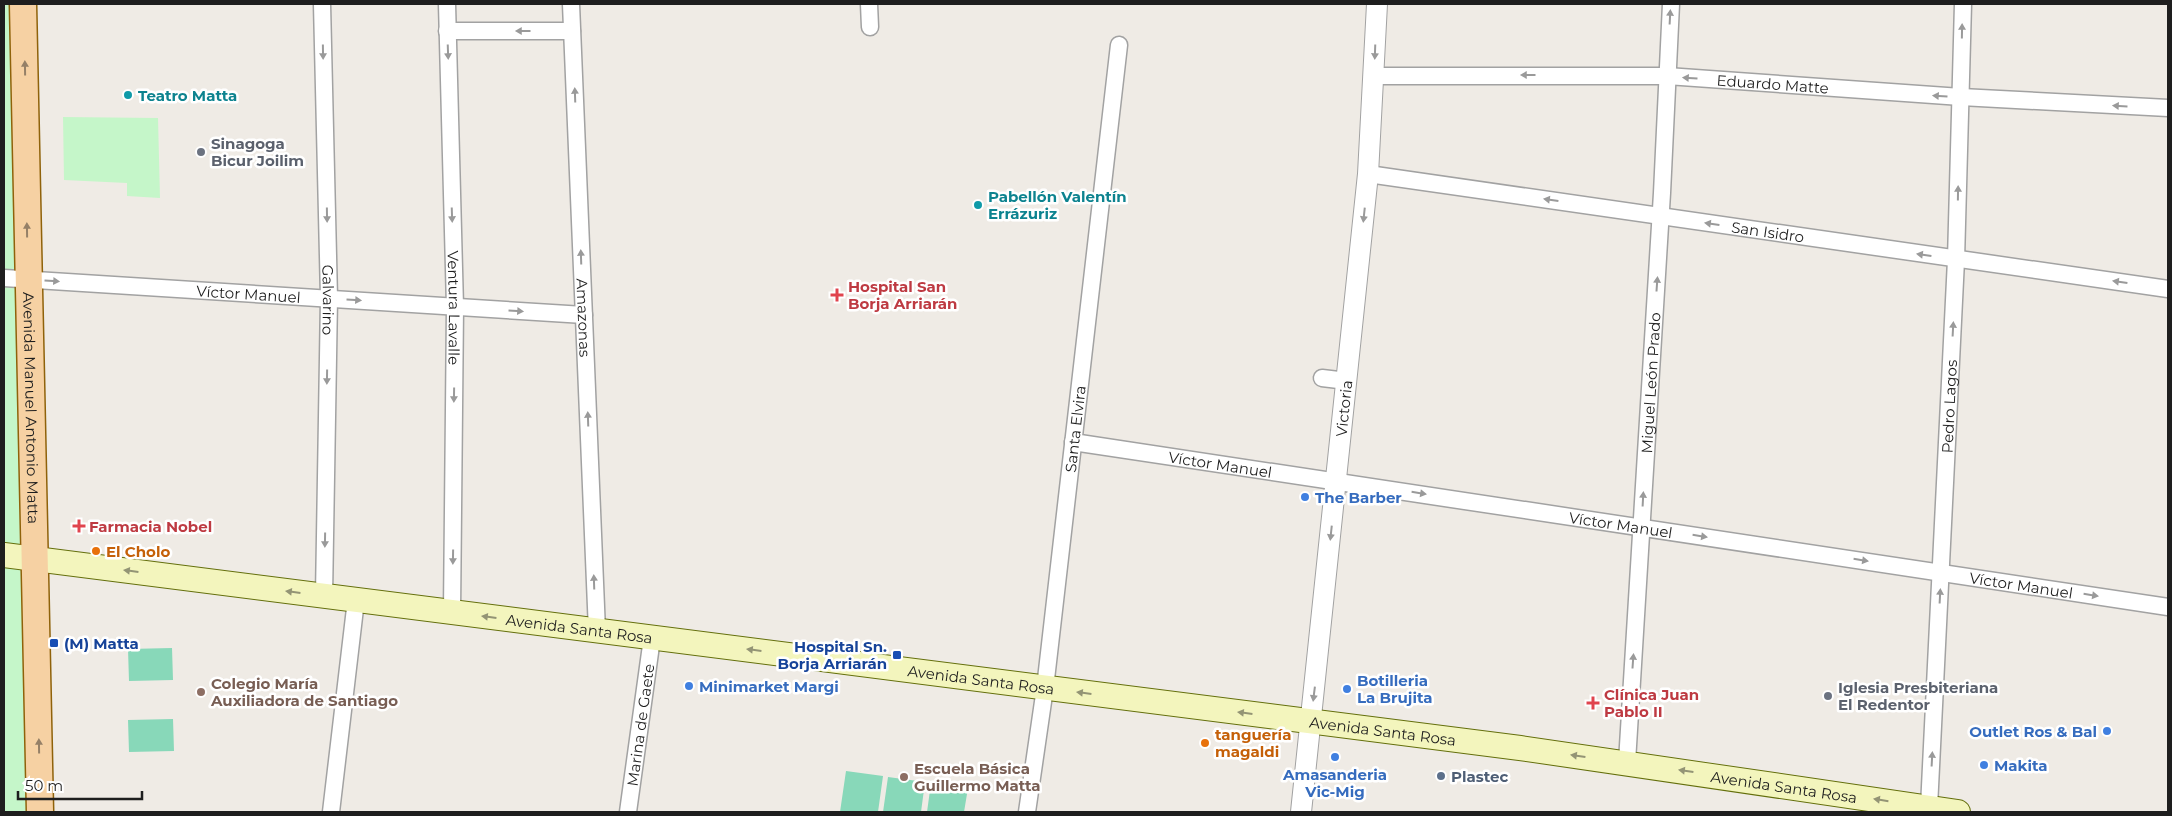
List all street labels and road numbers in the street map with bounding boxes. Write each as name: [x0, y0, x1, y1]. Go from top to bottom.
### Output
street label: Eduardo Matte: [1716, 70, 1829, 97]
street label: San Isidro: [1730, 217, 1806, 246]
street label: Ventura Lavalle: [444, 250, 465, 365]
street label: Galvarino: [319, 264, 339, 335]
street label: Amazonas: [573, 278, 595, 358]
street label: Víctor Manuel: [196, 281, 301, 306]
street label: Avenida Manuel Antonio Matta: [20, 292, 43, 524]
street label: Miguel León Prado: [1637, 312, 1664, 454]
street label: Pedro Lagos: [1937, 359, 1961, 454]
street label: Victoria: [1331, 379, 1356, 437]
street label: Santa Elvira: [1060, 385, 1089, 473]
street label: Víctor Manuel: [1167, 447, 1273, 481]
street label: Víctor Manuel: [1568, 507, 1674, 542]
street label: Víctor Manuel: [1968, 568, 2074, 602]
street label: Avenida Santa Rosa: [505, 609, 654, 647]
street label: Avenida Santa Rosa: [907, 661, 1056, 698]
street label: Marina de Gaete: [622, 662, 658, 787]
street label: Avenida Santa Rosa: [1308, 712, 1457, 749]
street label: Avenida Santa Rosa: [1709, 766, 1858, 807]

